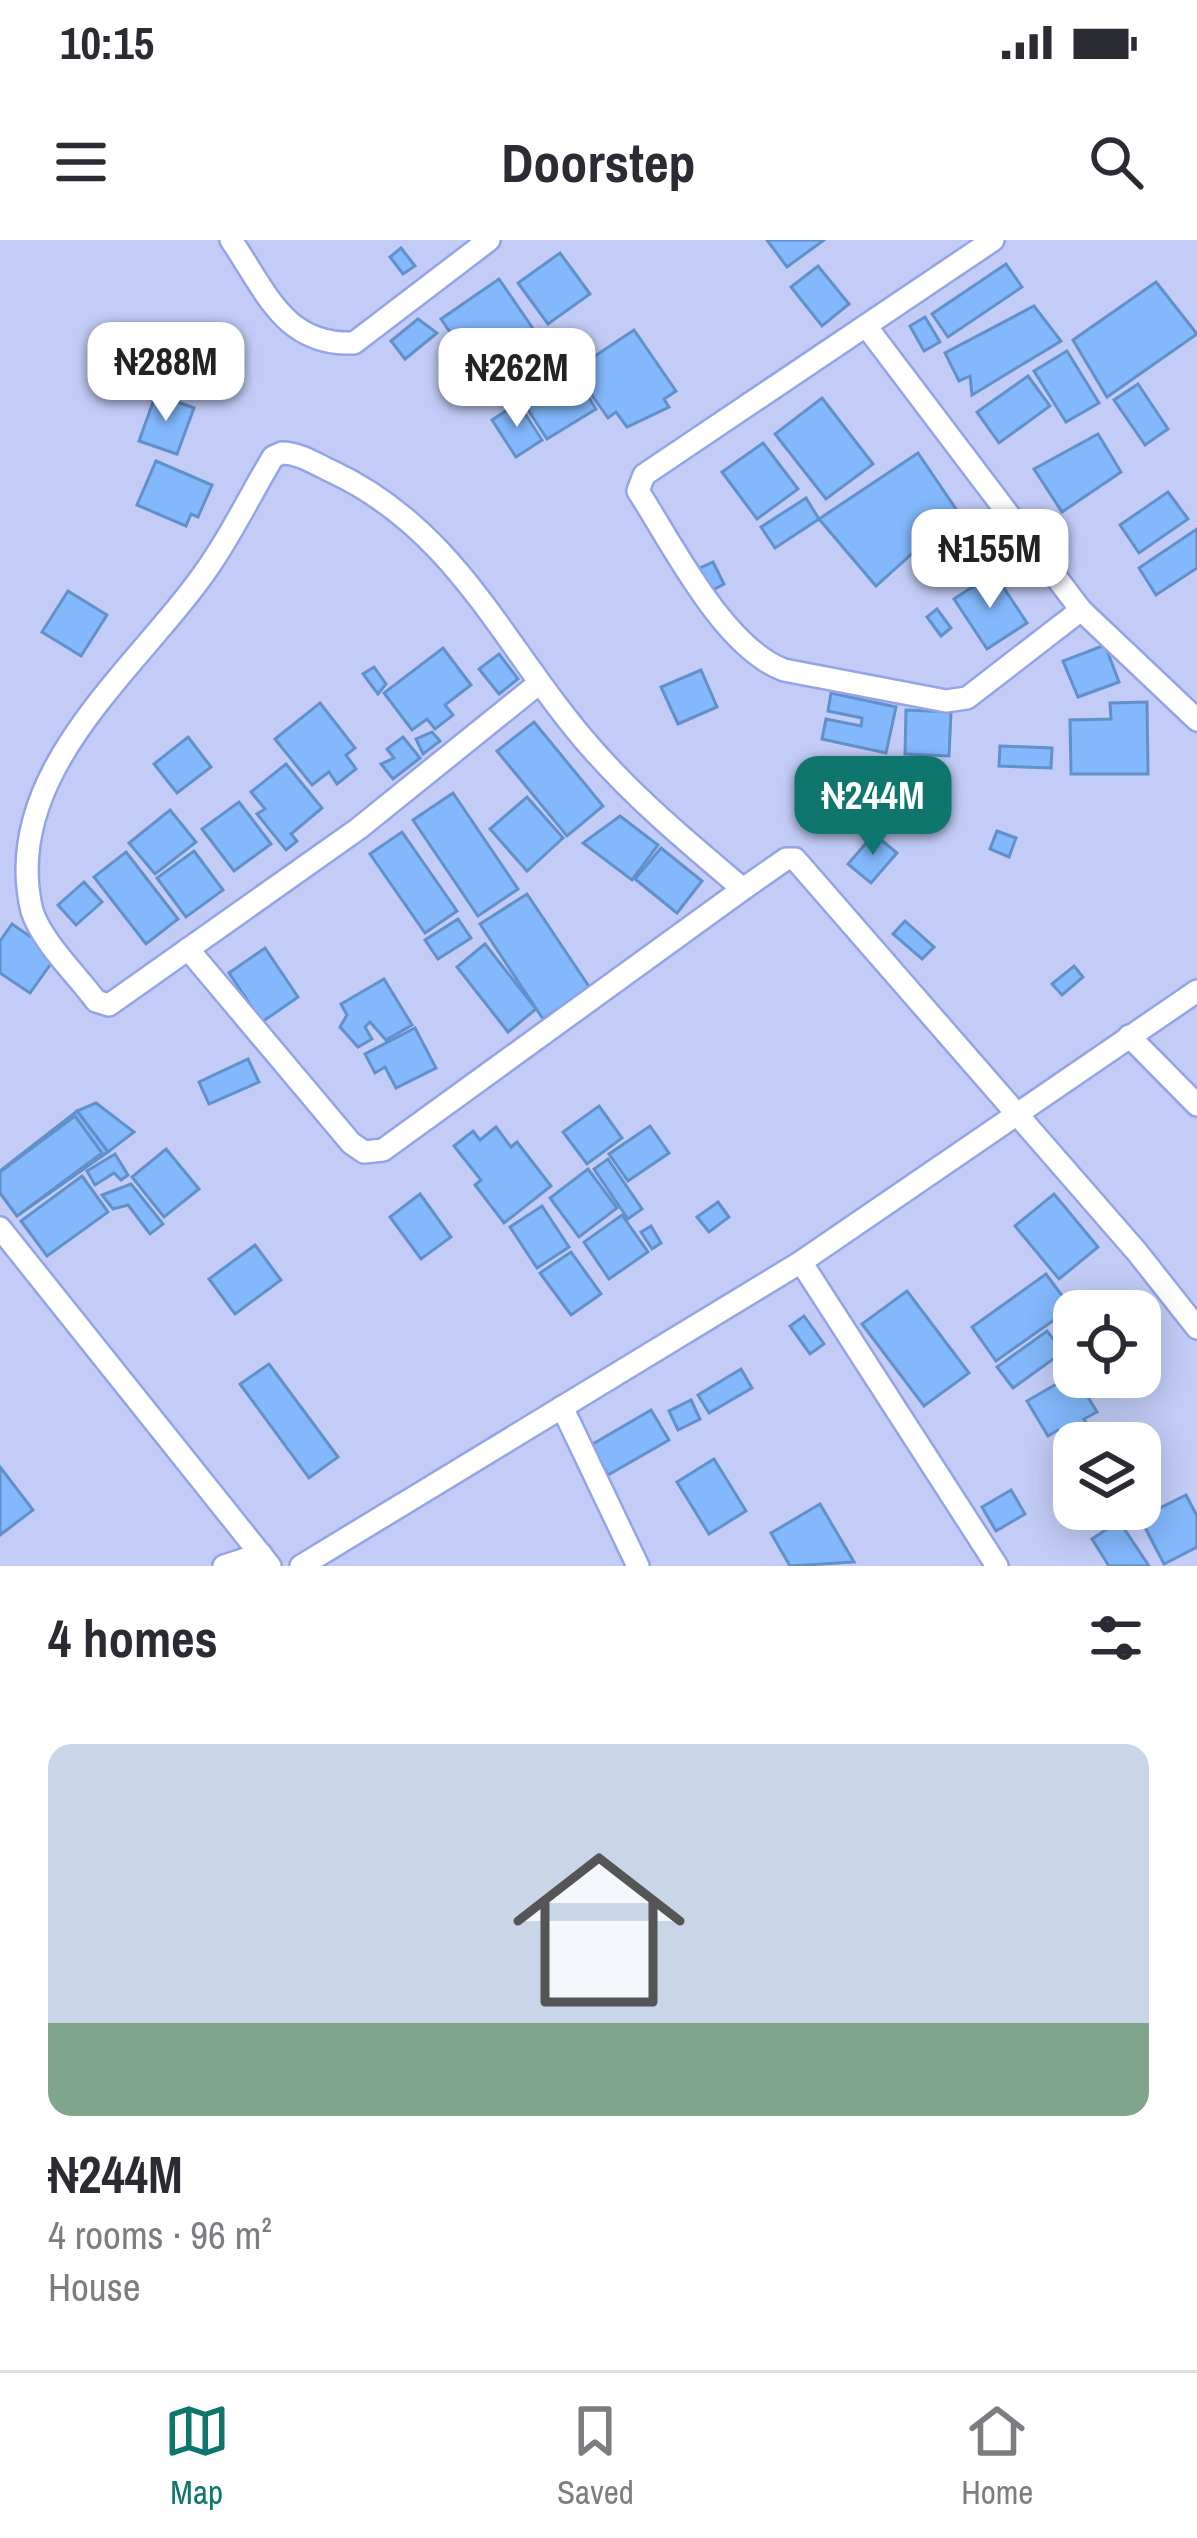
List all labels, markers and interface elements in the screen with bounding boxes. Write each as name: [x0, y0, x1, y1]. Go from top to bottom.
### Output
text: 10:15: [60, 12, 154, 73]
text: Doorstep: [501, 126, 696, 199]
icon: menu: [48, 129, 114, 195]
icon: search: [1083, 129, 1149, 195]
pin: ₦288M: [82, 322, 250, 424]
pin: ₦262M: [433, 328, 601, 430]
text: ₦288M: [114, 335, 218, 387]
text: ₦262M: [465, 341, 569, 393]
pin: ₦155M: [906, 509, 1074, 611]
text: ₦155M: [938, 522, 1042, 574]
pin: ₦244M: [789, 756, 957, 858]
text: ₦244M: [821, 769, 925, 821]
map controls: [1053, 1290, 1161, 1530]
button: locate: [1053, 1290, 1161, 1398]
button: layers: [1053, 1422, 1161, 1530]
text: 4 homes: [48, 1604, 218, 1673]
icon: filters: [1083, 1605, 1149, 1671]
icon: home: [491, 1822, 707, 2038]
text: ₦244M: [48, 2140, 183, 2209]
text: 4 rooms · 96 m²: [48, 2209, 272, 2261]
text: House: [48, 2261, 140, 2313]
tab: Map: [164, 2398, 230, 2514]
tab: Saved: [557, 2398, 634, 2514]
tab: Home: [961, 2398, 1033, 2514]

